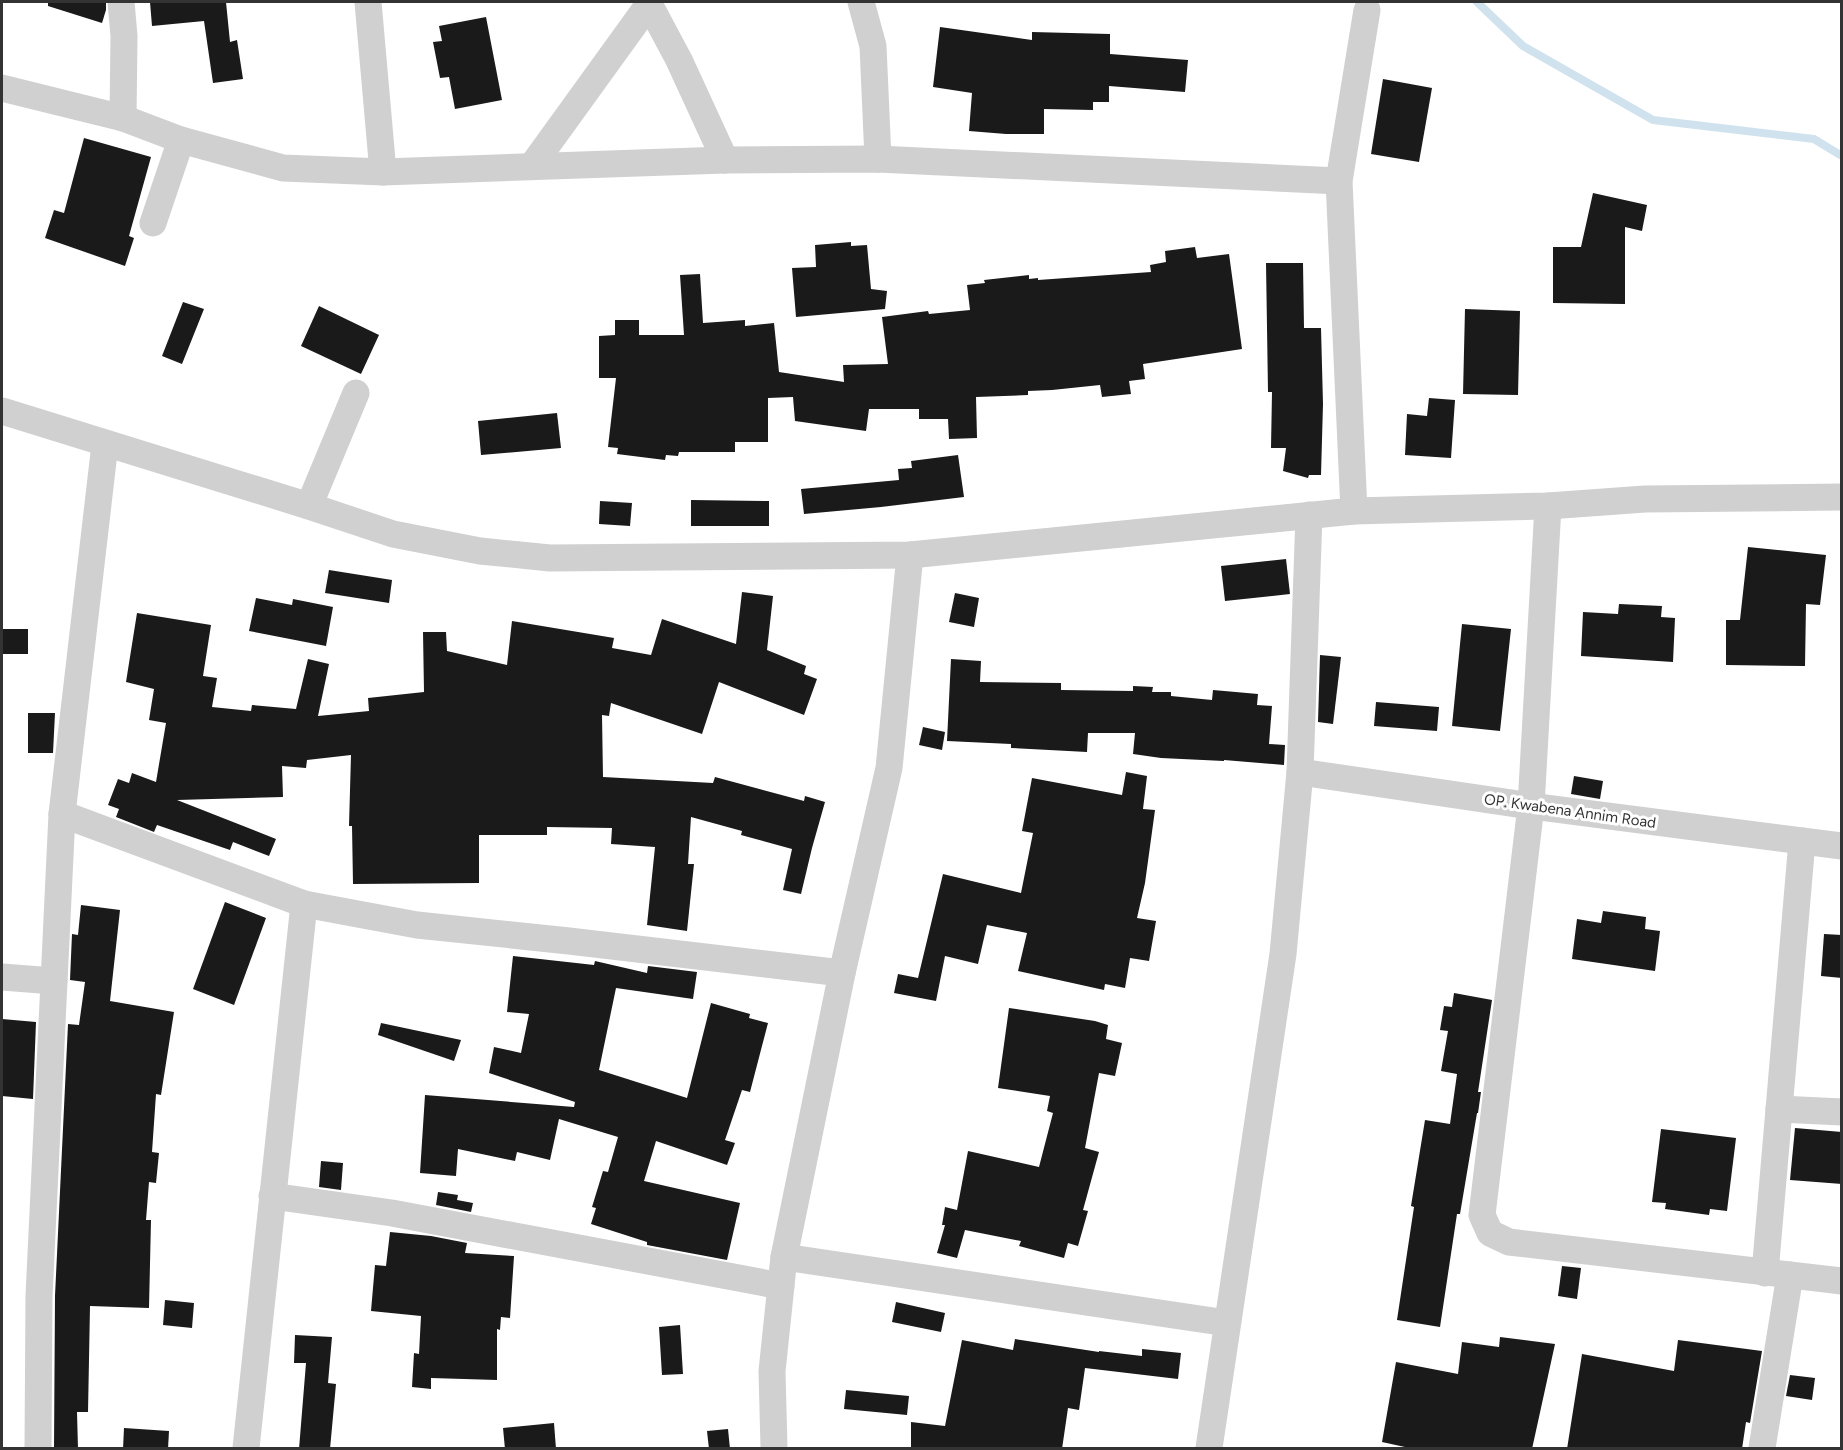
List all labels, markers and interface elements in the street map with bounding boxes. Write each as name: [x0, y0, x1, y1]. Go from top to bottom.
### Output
street label: OP. Kwabena Annim Road: [1483, 790, 1657, 832]

